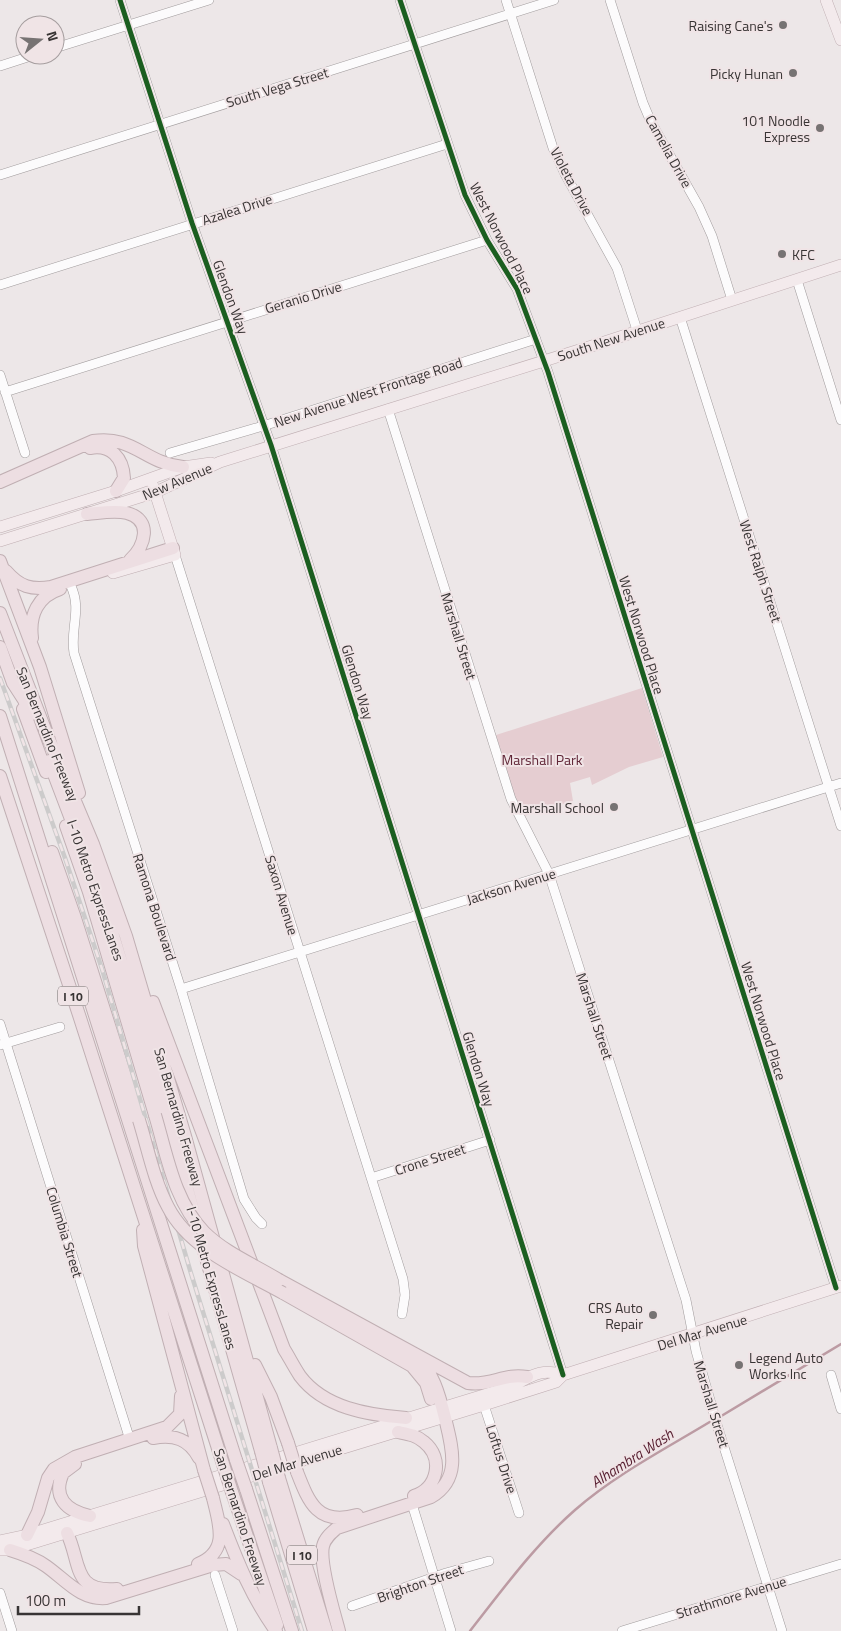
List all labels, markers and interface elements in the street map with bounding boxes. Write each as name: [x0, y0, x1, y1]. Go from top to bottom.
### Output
north arrow: [15, 15, 65, 65]
place label: Raising Cane's: [689, 15, 773, 36]
marker: Raising Cane's: [777, 19, 789, 31]
text: N: [41, 28, 64, 44]
street label: South Vega Street: [223, 61, 331, 113]
place label: Picky Hunan: [710, 63, 783, 84]
marker: Picky Hunan: [787, 67, 799, 79]
place label: 101 Noodle Express: [742, 110, 810, 147]
street label: Camelia Drive: [640, 111, 698, 191]
marker: 101 Noodle Express: [814, 122, 826, 134]
street label: Violeta Drive: [545, 143, 599, 219]
street label: West Norwood Place: [465, 179, 539, 297]
street label: Azalea Drive: [199, 188, 275, 230]
place label: KFC: [792, 244, 815, 265]
marker: KFC: [776, 248, 788, 260]
street label: Glendon Way: [208, 257, 254, 337]
street label: Geranio Drive: [262, 275, 344, 319]
street label: South New Avenue: [555, 312, 667, 366]
street label: New Avenue West Frontage Road: [271, 352, 465, 432]
street label: New Avenue: [139, 457, 215, 505]
street label: West Ralph Street: [735, 517, 787, 625]
street label: West Norwood Place: [614, 573, 670, 697]
street label: Marshall Street: [436, 590, 482, 682]
street label: Glendon Way: [337, 642, 379, 722]
street label: San Bernardino Freeway: [11, 664, 85, 805]
park label: Marshall Park: [501, 749, 583, 770]
place label: Marshall School: [511, 797, 604, 818]
marker: Marshall School: [608, 801, 620, 813]
street label: I-10 Metro ExpressLanes: [62, 817, 130, 963]
street label: Ramona Boulevard: [128, 851, 182, 963]
street label: Saxon Avenue: [260, 852, 304, 938]
street label: Jackson Avenue: [464, 862, 558, 910]
street label: West Norwood Place: [736, 959, 792, 1083]
street label: Marshall Street: [571, 970, 619, 1062]
road number: I 10: [58, 986, 88, 1006]
street label: Glendon Way: [458, 1029, 500, 1109]
street label: San Bernardino Freeway: [149, 1045, 209, 1189]
street label: Crone Street: [392, 1138, 468, 1180]
street label: Columbia Street: [41, 1184, 89, 1280]
street label: I-10 Metro ExpressLanes: [181, 1204, 243, 1352]
place label: CRS Auto Repair: [588, 1297, 643, 1334]
street label: Del Mar Avenue: [655, 1308, 749, 1356]
marker: CRS Auto Repair: [647, 1309, 659, 1321]
place label: Legend Auto Works Inc: [749, 1347, 823, 1384]
street label: Marshall Street: [689, 1358, 735, 1450]
marker: Legend Auto Works Inc: [733, 1359, 745, 1371]
street label: Loftus Drive: [481, 1422, 523, 1496]
water label: Alhambra Wash: [586, 1422, 678, 1493]
street label: Del Mar Avenue: [250, 1438, 344, 1486]
street label: San Bernardino Freeway: [209, 1445, 273, 1589]
road number: I 10: [287, 1546, 317, 1564]
street label: Brighton Street: [374, 1558, 466, 1608]
street label: Strathmore Avenue: [673, 1570, 789, 1624]
scale bar: [18, 1584, 139, 1616]
text: 100 m: [25, 1589, 66, 1612]

